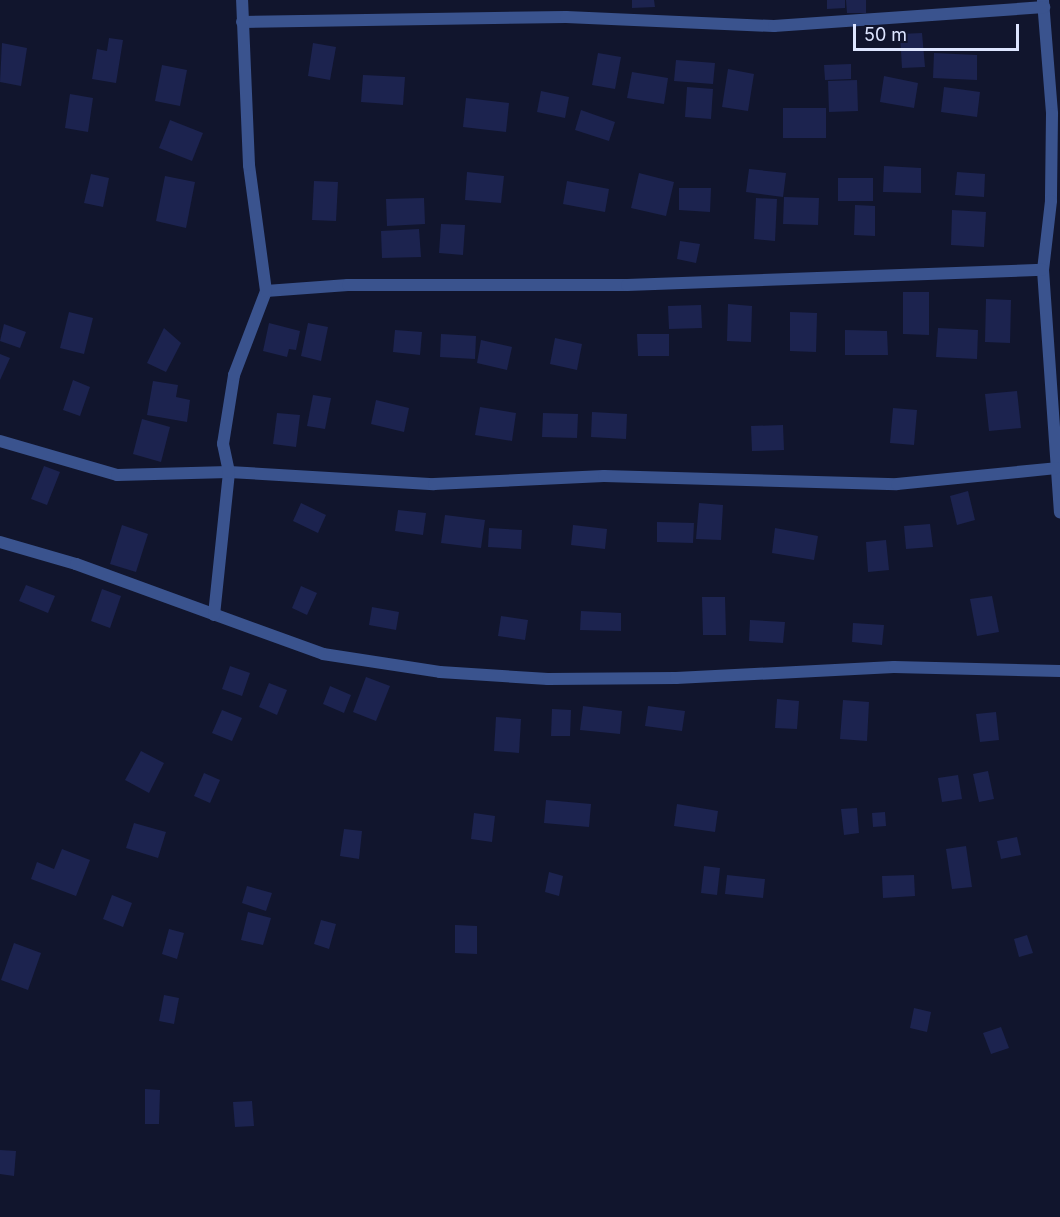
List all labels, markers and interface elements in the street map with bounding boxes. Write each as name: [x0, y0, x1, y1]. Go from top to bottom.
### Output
scale bar: [856, 12, 1022, 50]
text: 50 m: [864, 24, 907, 45]

